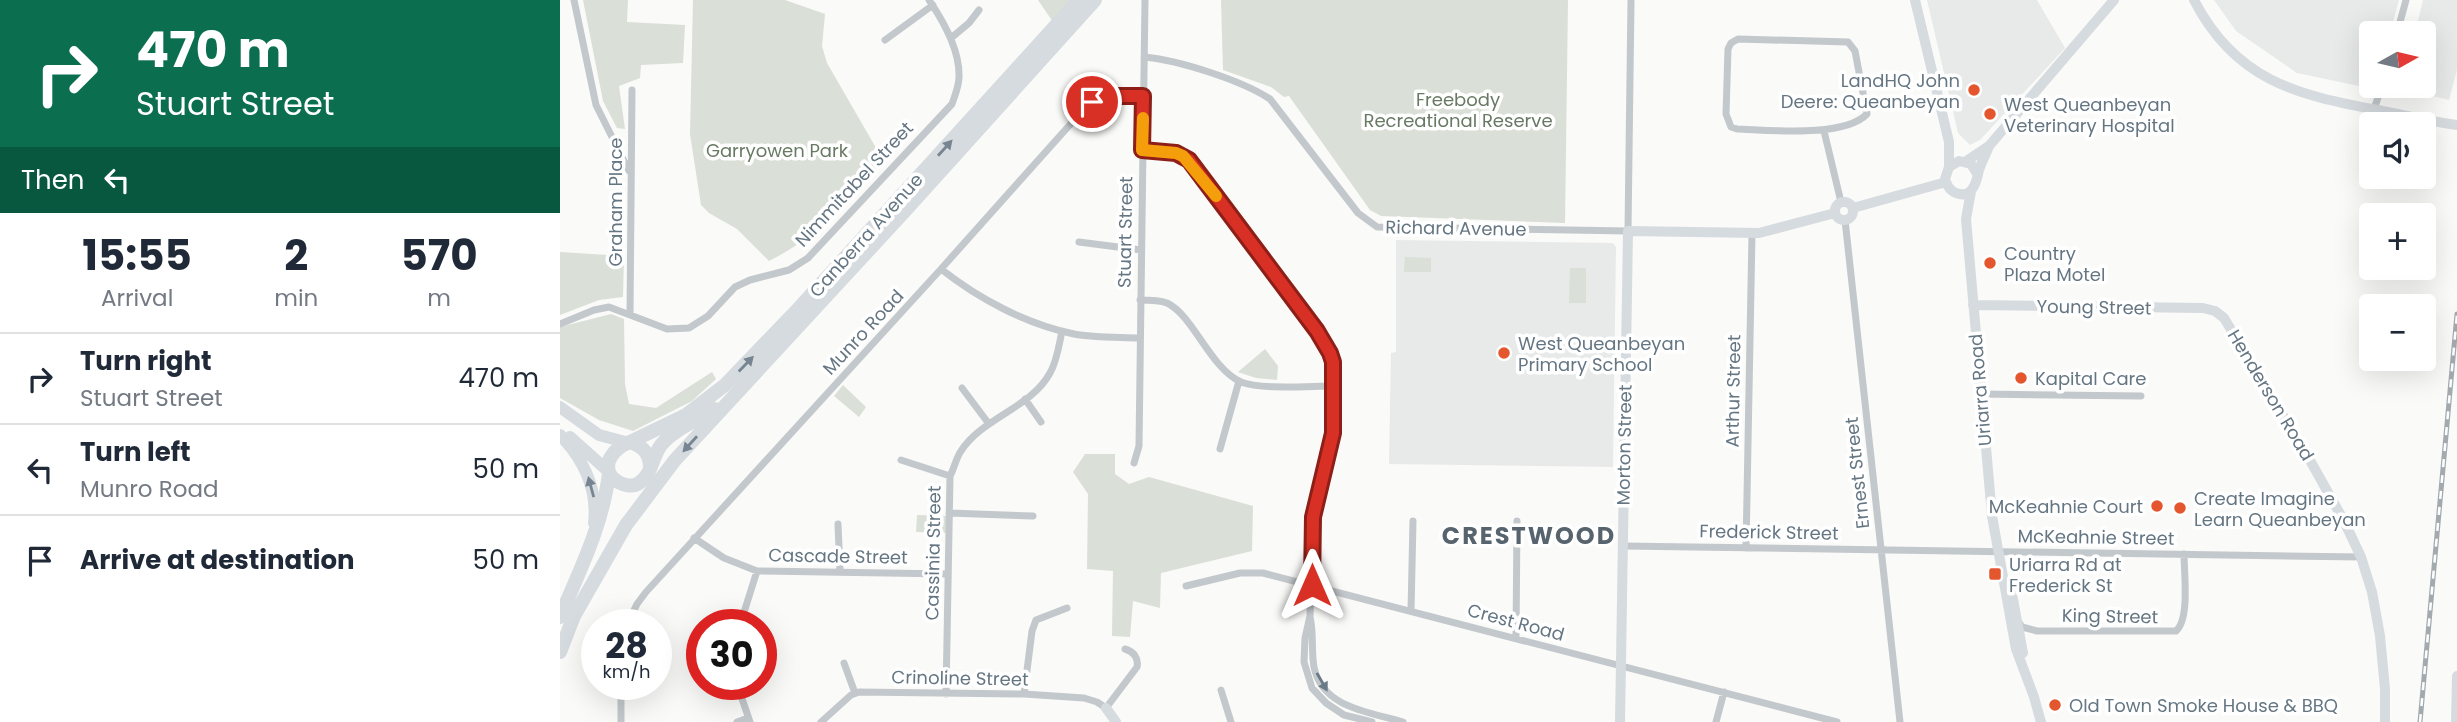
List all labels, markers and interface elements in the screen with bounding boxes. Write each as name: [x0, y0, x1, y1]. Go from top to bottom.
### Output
text: 470 m: [136, 16, 290, 84]
north arrow: [2359, 21, 2436, 98]
map controls: [2359, 21, 2436, 371]
icon: right: [21, 28, 112, 119]
place label: LandHQ John Deere: Queanbeyan: [1781, 68, 1960, 114]
pin: [1062, 72, 1122, 132]
text: Stuart Street: [136, 81, 334, 126]
marker: LandHQ John Deere: Queanbeyan: [1966, 82, 1982, 98]
icon: arrive: [1073, 83, 1111, 121]
park label: Freebody Recreational Reserve: [1363, 87, 1553, 133]
place label: West Queanbeyan Veterinary Hospital: [2004, 92, 2175, 138]
marker: West Queanbeyan Veterinary Hospital: [1982, 106, 1998, 122]
button: sound: [2359, 112, 2436, 189]
street label: Nimmitabel Street: [789, 116, 919, 252]
street label: Graham Place: [603, 137, 628, 267]
park label: Garryowen Park: [706, 138, 849, 163]
one-way arrow: [936, 140, 952, 157]
icon: left: [98, 161, 136, 199]
text: Then: [21, 162, 84, 198]
street label: Canberra Avenue: [804, 168, 928, 302]
street label: Stuart Street: [1112, 176, 1138, 288]
button: +: [2359, 203, 2436, 280]
street label: Richard Avenue: [1385, 214, 1527, 242]
text: 15:55: [82, 226, 192, 285]
text: 2: [284, 226, 308, 285]
text: 570: [401, 226, 478, 285]
place label: Country Plaza Motel: [2004, 241, 2105, 287]
marker: Country Plaza Motel: [1982, 255, 1998, 271]
text: Arrival: [101, 282, 173, 314]
text: min: [274, 282, 318, 314]
text: m: [427, 282, 451, 314]
street label: Munro Road: [817, 284, 909, 380]
street label: Young Street: [2036, 294, 2152, 320]
button: −: [2359, 294, 2436, 371]
street label: Henderson Road: [2222, 325, 2320, 465]
place label: West Queanbeyan Primary School: [1518, 331, 1685, 377]
street label: Uriarra Road: [1963, 333, 1997, 447]
street label: Arthur Street: [1720, 334, 1746, 448]
text: Turn right: [80, 343, 212, 379]
marker: West Queanbeyan Primary School: [1496, 345, 1512, 361]
one-way arrow: [738, 356, 754, 373]
icon: right: [21, 360, 59, 398]
text: 470 m: [458, 360, 539, 396]
place label: Kapital Care: [2035, 366, 2146, 391]
marker: Kapital Care: [2013, 370, 2029, 386]
text: Stuart Street: [80, 382, 223, 414]
street label: Morton Street: [1610, 384, 1638, 506]
street label: Ernest Street: [1839, 416, 1875, 530]
text: Turn left: [80, 434, 191, 470]
one-way arrow: [682, 435, 698, 453]
icon: left: [21, 451, 59, 489]
text: 50 m: [473, 451, 539, 487]
text: Munro Road: [80, 473, 218, 505]
one-way arrow: [585, 476, 596, 498]
street label: Cassinia Street: [919, 485, 947, 621]
place label: Create Imagine Learn Queanbeyan: [2194, 486, 2366, 532]
place label: McKeahnie Court: [1989, 494, 2143, 519]
marker: McKeahnie Court: [2149, 498, 2165, 514]
marker: Create Imagine Learn Queanbeyan: [2172, 500, 2188, 516]
street label: Frederick Street: [1699, 518, 1839, 546]
district label: CRESTWOOD: [1442, 519, 1616, 552]
street label: McKeahnie Street: [2017, 523, 2175, 551]
icon: arrive: [21, 542, 59, 580]
text: Arrive at destination: [80, 542, 355, 578]
text: 50 m: [473, 542, 539, 578]
street label: Cascade Street: [768, 542, 908, 570]
position arrow: [1275, 548, 1349, 622]
place label: Uriarra Rd at Frederick St: [2009, 552, 2122, 598]
marker: Uriarra Rd at Frederick St: [1987, 566, 2003, 582]
street label: Crest Road: [1465, 597, 1567, 647]
street label: King Street: [2062, 603, 2158, 629]
speed limit sign: 30: [686, 609, 777, 700]
text: 28: [605, 621, 648, 670]
text: km/h: [603, 659, 650, 684]
street label: Crinoline Street: [891, 664, 1029, 692]
one-way arrow: [1316, 672, 1328, 691]
place label: Old Town Smoke House & BBQ: [2069, 693, 2338, 718]
marker: Old Town Smoke House & BBQ: [2047, 697, 2063, 713]

